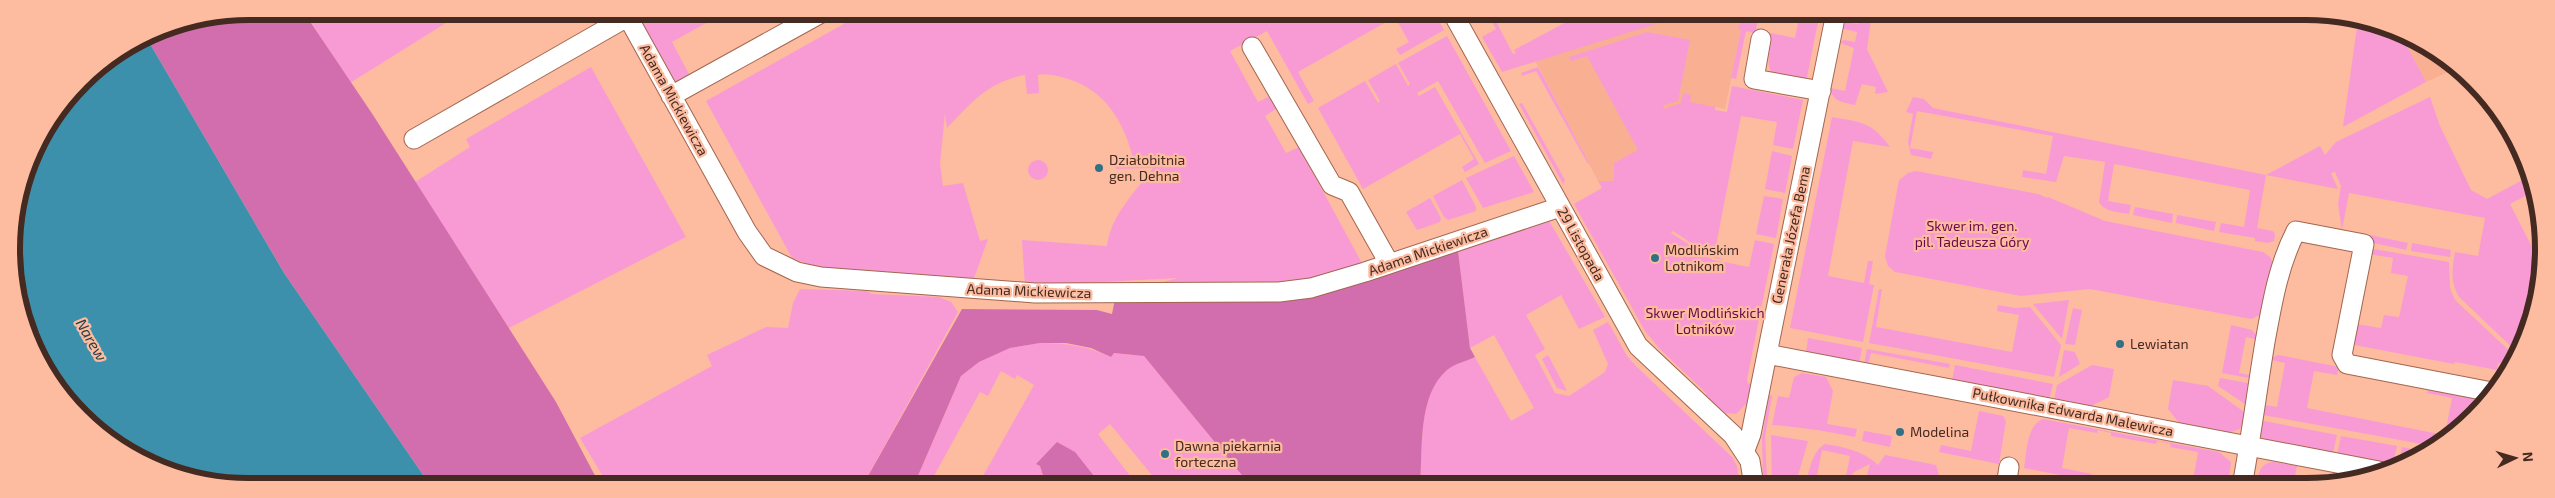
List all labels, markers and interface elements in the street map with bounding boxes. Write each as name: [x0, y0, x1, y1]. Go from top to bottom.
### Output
street label: Adama Mickiewicza: [637, 41, 712, 158]
place label: Działobitnia gen. Dehna: [1109, 151, 1185, 184]
marker: Działobitnia gen. Dehna: [1093, 162, 1105, 174]
street label: Generała Józefa Bema: [1768, 165, 1813, 305]
street label: 29 Listopada: [1554, 204, 1609, 284]
park label: Skwer im. gen. pil. Tadeusza Góry: [1915, 217, 2030, 250]
street label: Adama Mickiewicza: [1366, 222, 1490, 279]
place label: Modlińskim Lotnikom: [1665, 241, 1739, 274]
marker: Modlińskim Lotnikom: [1649, 252, 1661, 264]
street label: Adama Mickiewicza: [966, 280, 1092, 301]
park label: Skwer Modlińskich Lotników: [1645, 304, 1765, 337]
water label: Narew: [73, 315, 111, 364]
place label: Lewiatan: [2130, 335, 2189, 352]
marker: Lewiatan: [2114, 338, 2126, 350]
street label: Pułkownika Edwarda Malewicza: [1971, 384, 2175, 439]
place label: Modelina: [1910, 423, 1969, 440]
marker: Modelina: [1894, 426, 1906, 438]
north arrow: [2490, 433, 2540, 483]
place label: Dawna piekarnia forteczna: [1175, 437, 1281, 470]
marker: Dawna piekarnia forteczna: [1159, 448, 1171, 460]
text: N: [2520, 451, 2537, 463]

